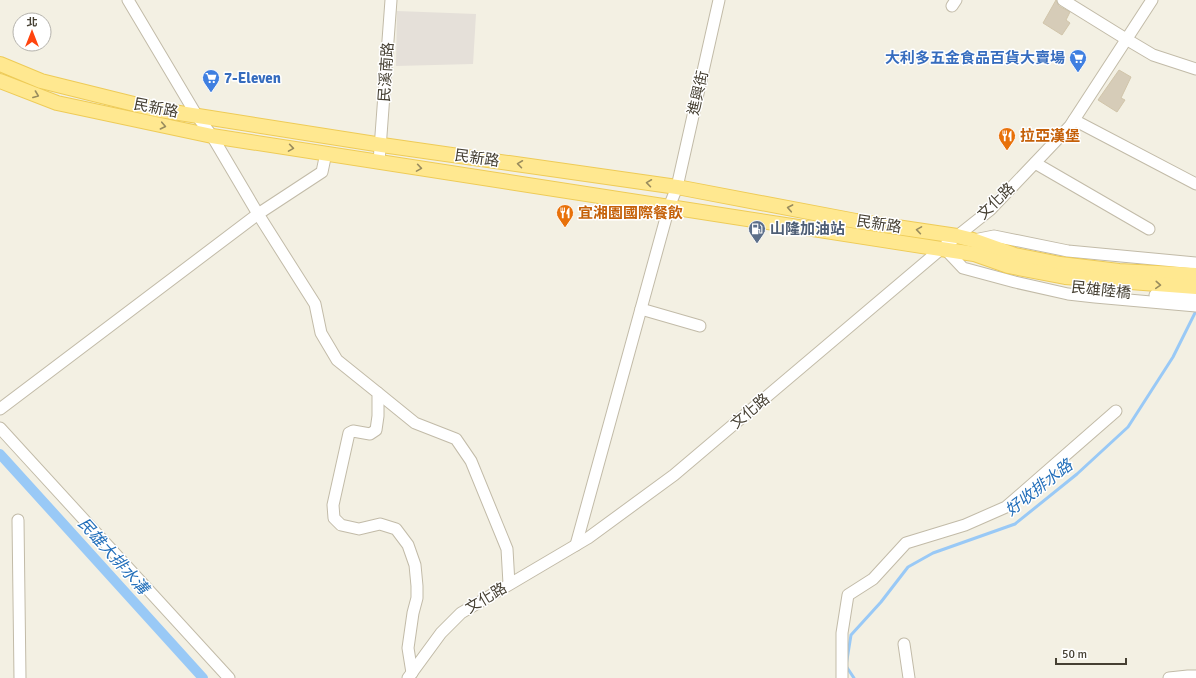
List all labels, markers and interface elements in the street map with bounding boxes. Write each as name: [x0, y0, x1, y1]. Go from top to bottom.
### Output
north arrow: [12, 12, 52, 52]
text: 北: [27, 16, 38, 29]
street label: 民溪南路: [375, 41, 397, 103]
supermarket icon: 大利多五金食品百貨大賣場: [1068, 48, 1088, 73]
place label: 大利多五金食品百貨大賣場: [885, 49, 1065, 67]
supermarket icon: 7-Eleven: [201, 68, 221, 93]
place label: 7-Eleven: [224, 69, 281, 87]
street label: 進興街: [684, 69, 712, 117]
one-way arrow: [33, 91, 40, 99]
street label: 民新路: [132, 95, 180, 121]
one-way arrow: [159, 121, 166, 129]
restaurant icon: 拉亞漢堡: [997, 126, 1017, 151]
place label: 拉亞漢堡: [1020, 127, 1080, 145]
one-way arrow: [288, 143, 294, 151]
street label: 民新路: [453, 146, 501, 170]
one-way arrow: [517, 160, 523, 169]
one-way arrow: [416, 163, 422, 172]
one-way arrow: [646, 179, 652, 188]
street label: 文化路: [974, 179, 1018, 223]
restaurant icon: 宜湘園國際餐飲: [555, 203, 575, 228]
place label: 宜湘園國際餐飲: [578, 204, 683, 222]
one-way arrow: [787, 205, 794, 213]
street label: 民新路: [855, 212, 903, 236]
fuel station icon: 山隆加油站: [747, 219, 767, 244]
place label: 山隆加油站: [770, 220, 845, 238]
one-way arrow: [915, 226, 922, 235]
street label: 民雄陸橋: [1070, 278, 1132, 302]
one-way arrow: [1155, 281, 1161, 290]
street label: 文化路: [727, 390, 773, 432]
water label: 好收排水路: [1001, 454, 1078, 521]
water label: 民雄大排水溝: [73, 514, 154, 600]
street label: 文化路: [462, 579, 510, 617]
scale bar: [1056, 640, 1126, 666]
text: 50 m: [1062, 647, 1087, 662]

